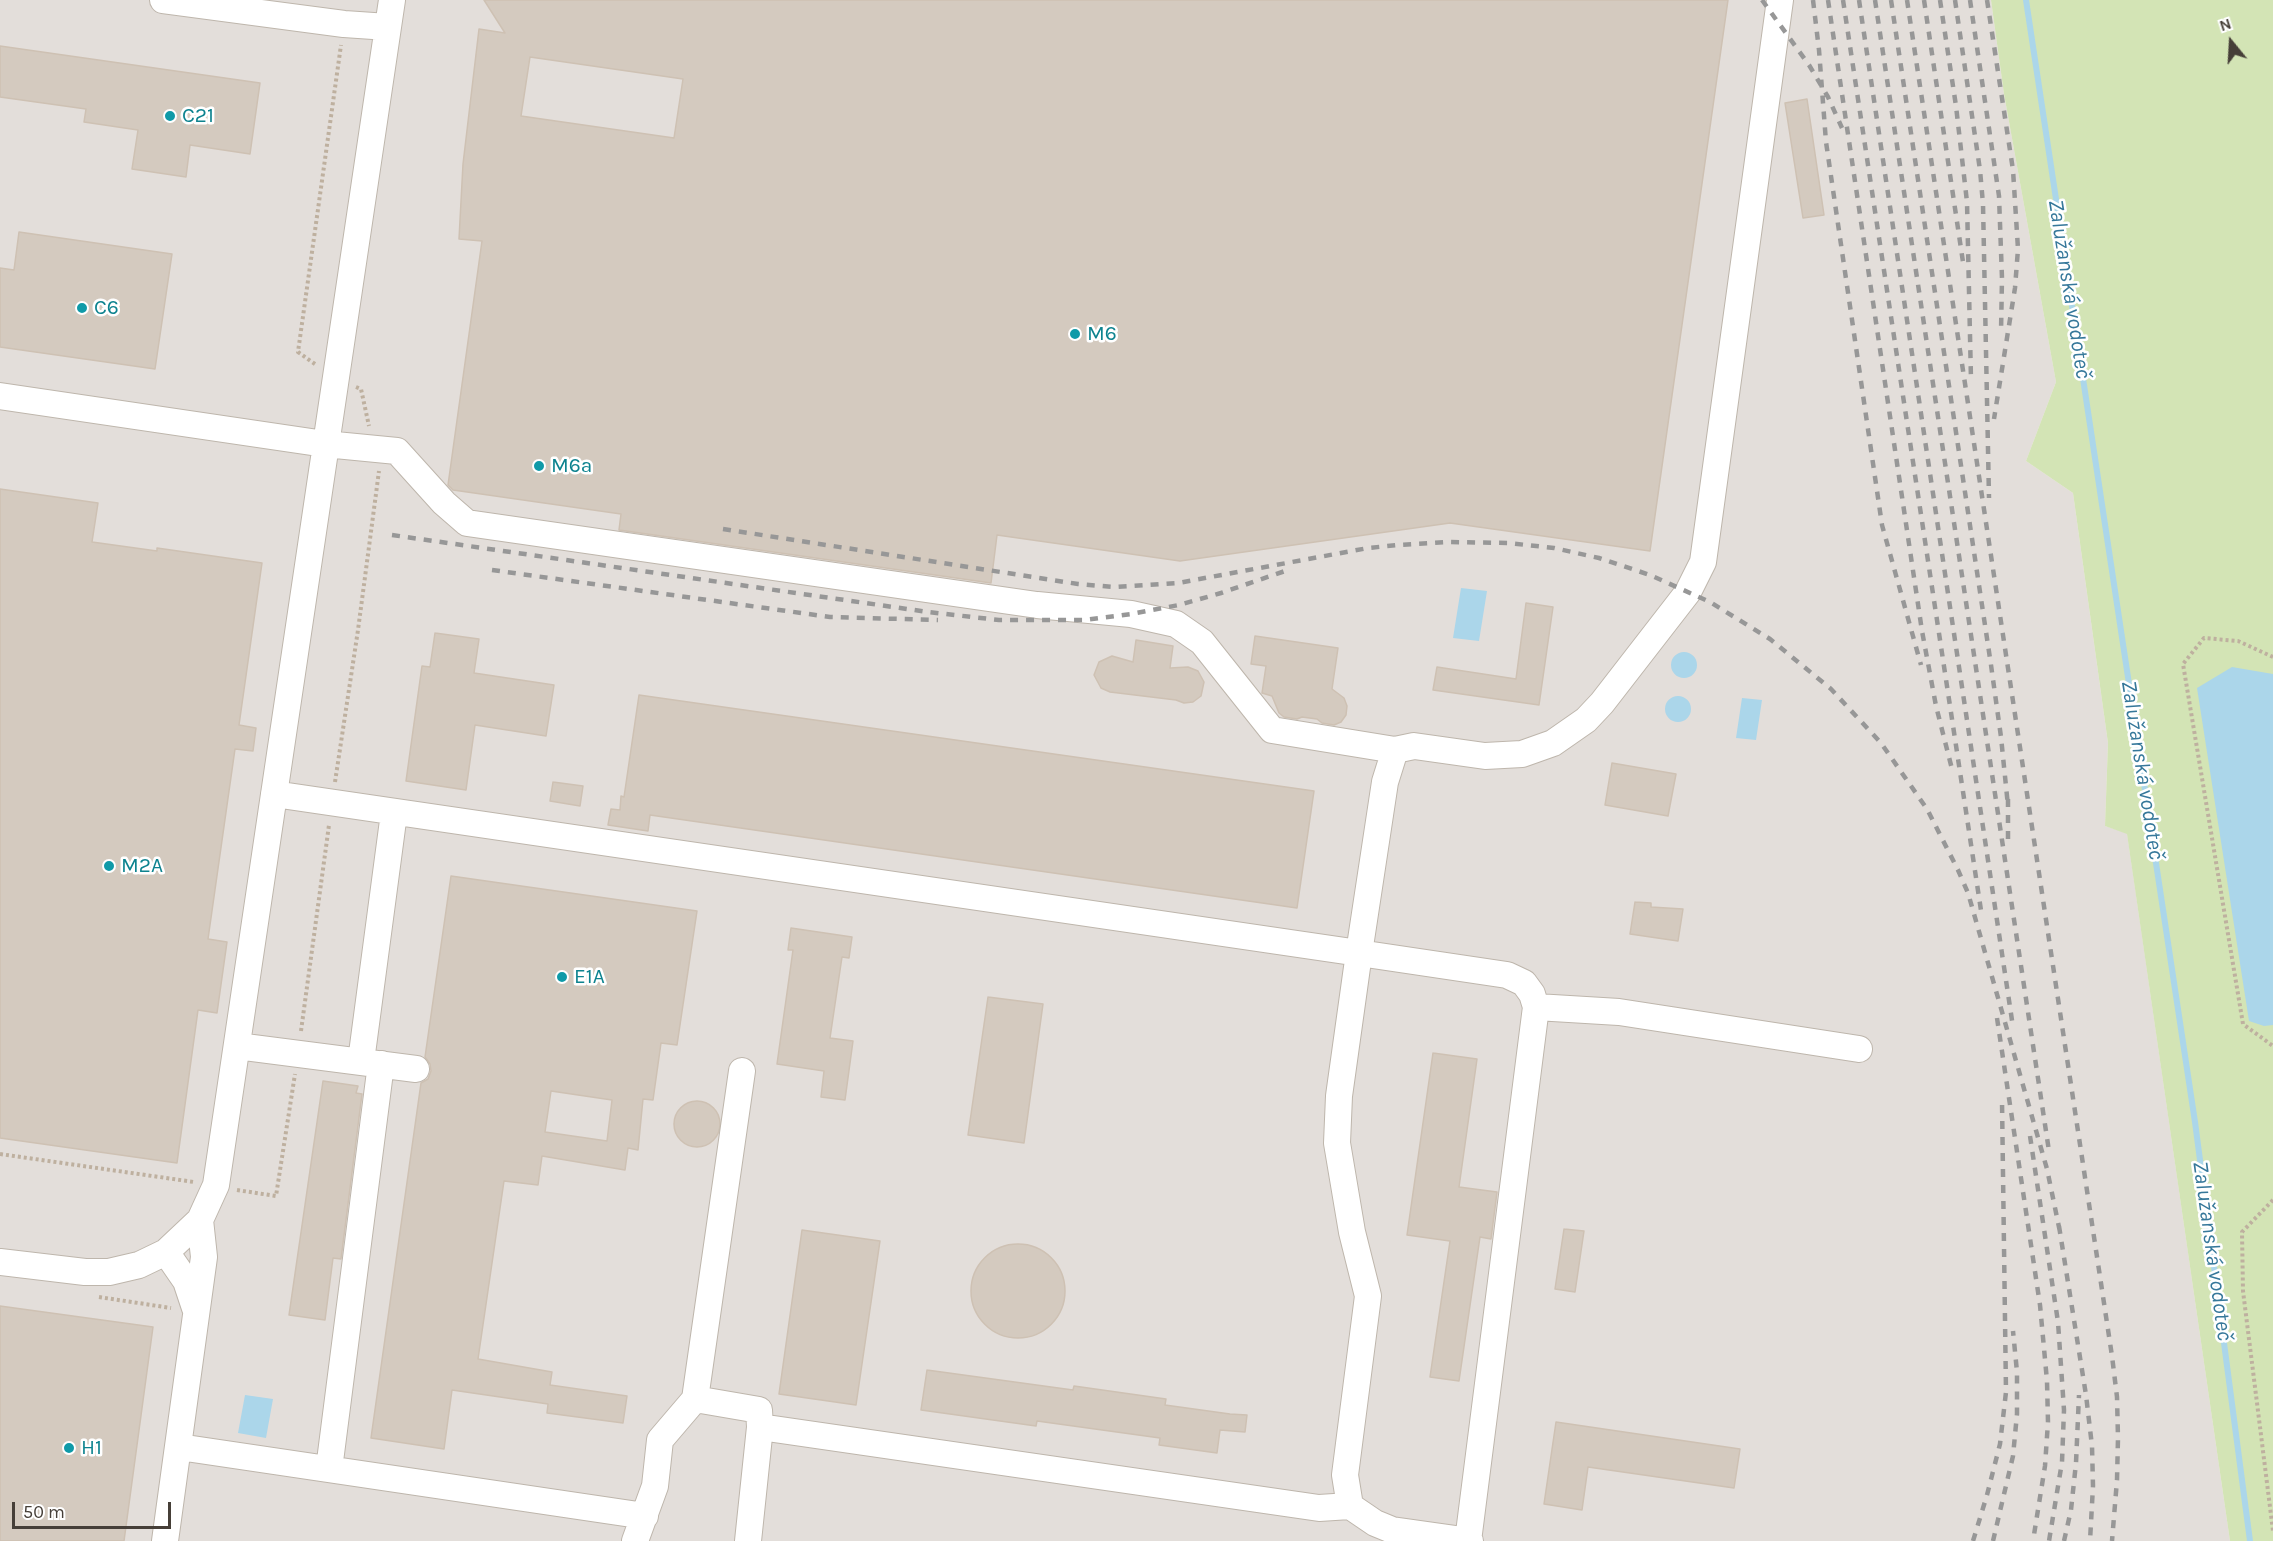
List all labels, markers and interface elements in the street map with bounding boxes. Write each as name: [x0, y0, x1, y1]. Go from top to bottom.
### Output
north arrow: [2201, 12, 2261, 72]
text: N: [2217, 14, 2234, 35]
place label: C21: [182, 103, 214, 129]
marker: C21: [163, 109, 177, 123]
water label: Zalužanská vodoteč: [2042, 197, 2096, 381]
place label: C6: [94, 295, 119, 321]
marker: C6: [75, 301, 89, 315]
place label: M6: [1087, 321, 1117, 347]
marker: M6: [1068, 327, 1082, 341]
place label: M6a: [551, 453, 592, 479]
marker: M6a: [532, 459, 546, 473]
water label: Zalužanská vodoteč: [2115, 678, 2169, 862]
place label: M2A: [121, 853, 163, 879]
marker: M2A: [102, 859, 116, 873]
place label: E1A: [574, 964, 605, 990]
marker: E1A: [555, 970, 569, 984]
water label: Zalužanská vodoteč: [2186, 1159, 2238, 1343]
place label: H1: [81, 1435, 102, 1461]
marker: H1: [62, 1441, 76, 1455]
scale bar: [15, 1490, 174, 1528]
text: 50 m: [23, 1501, 65, 1523]

